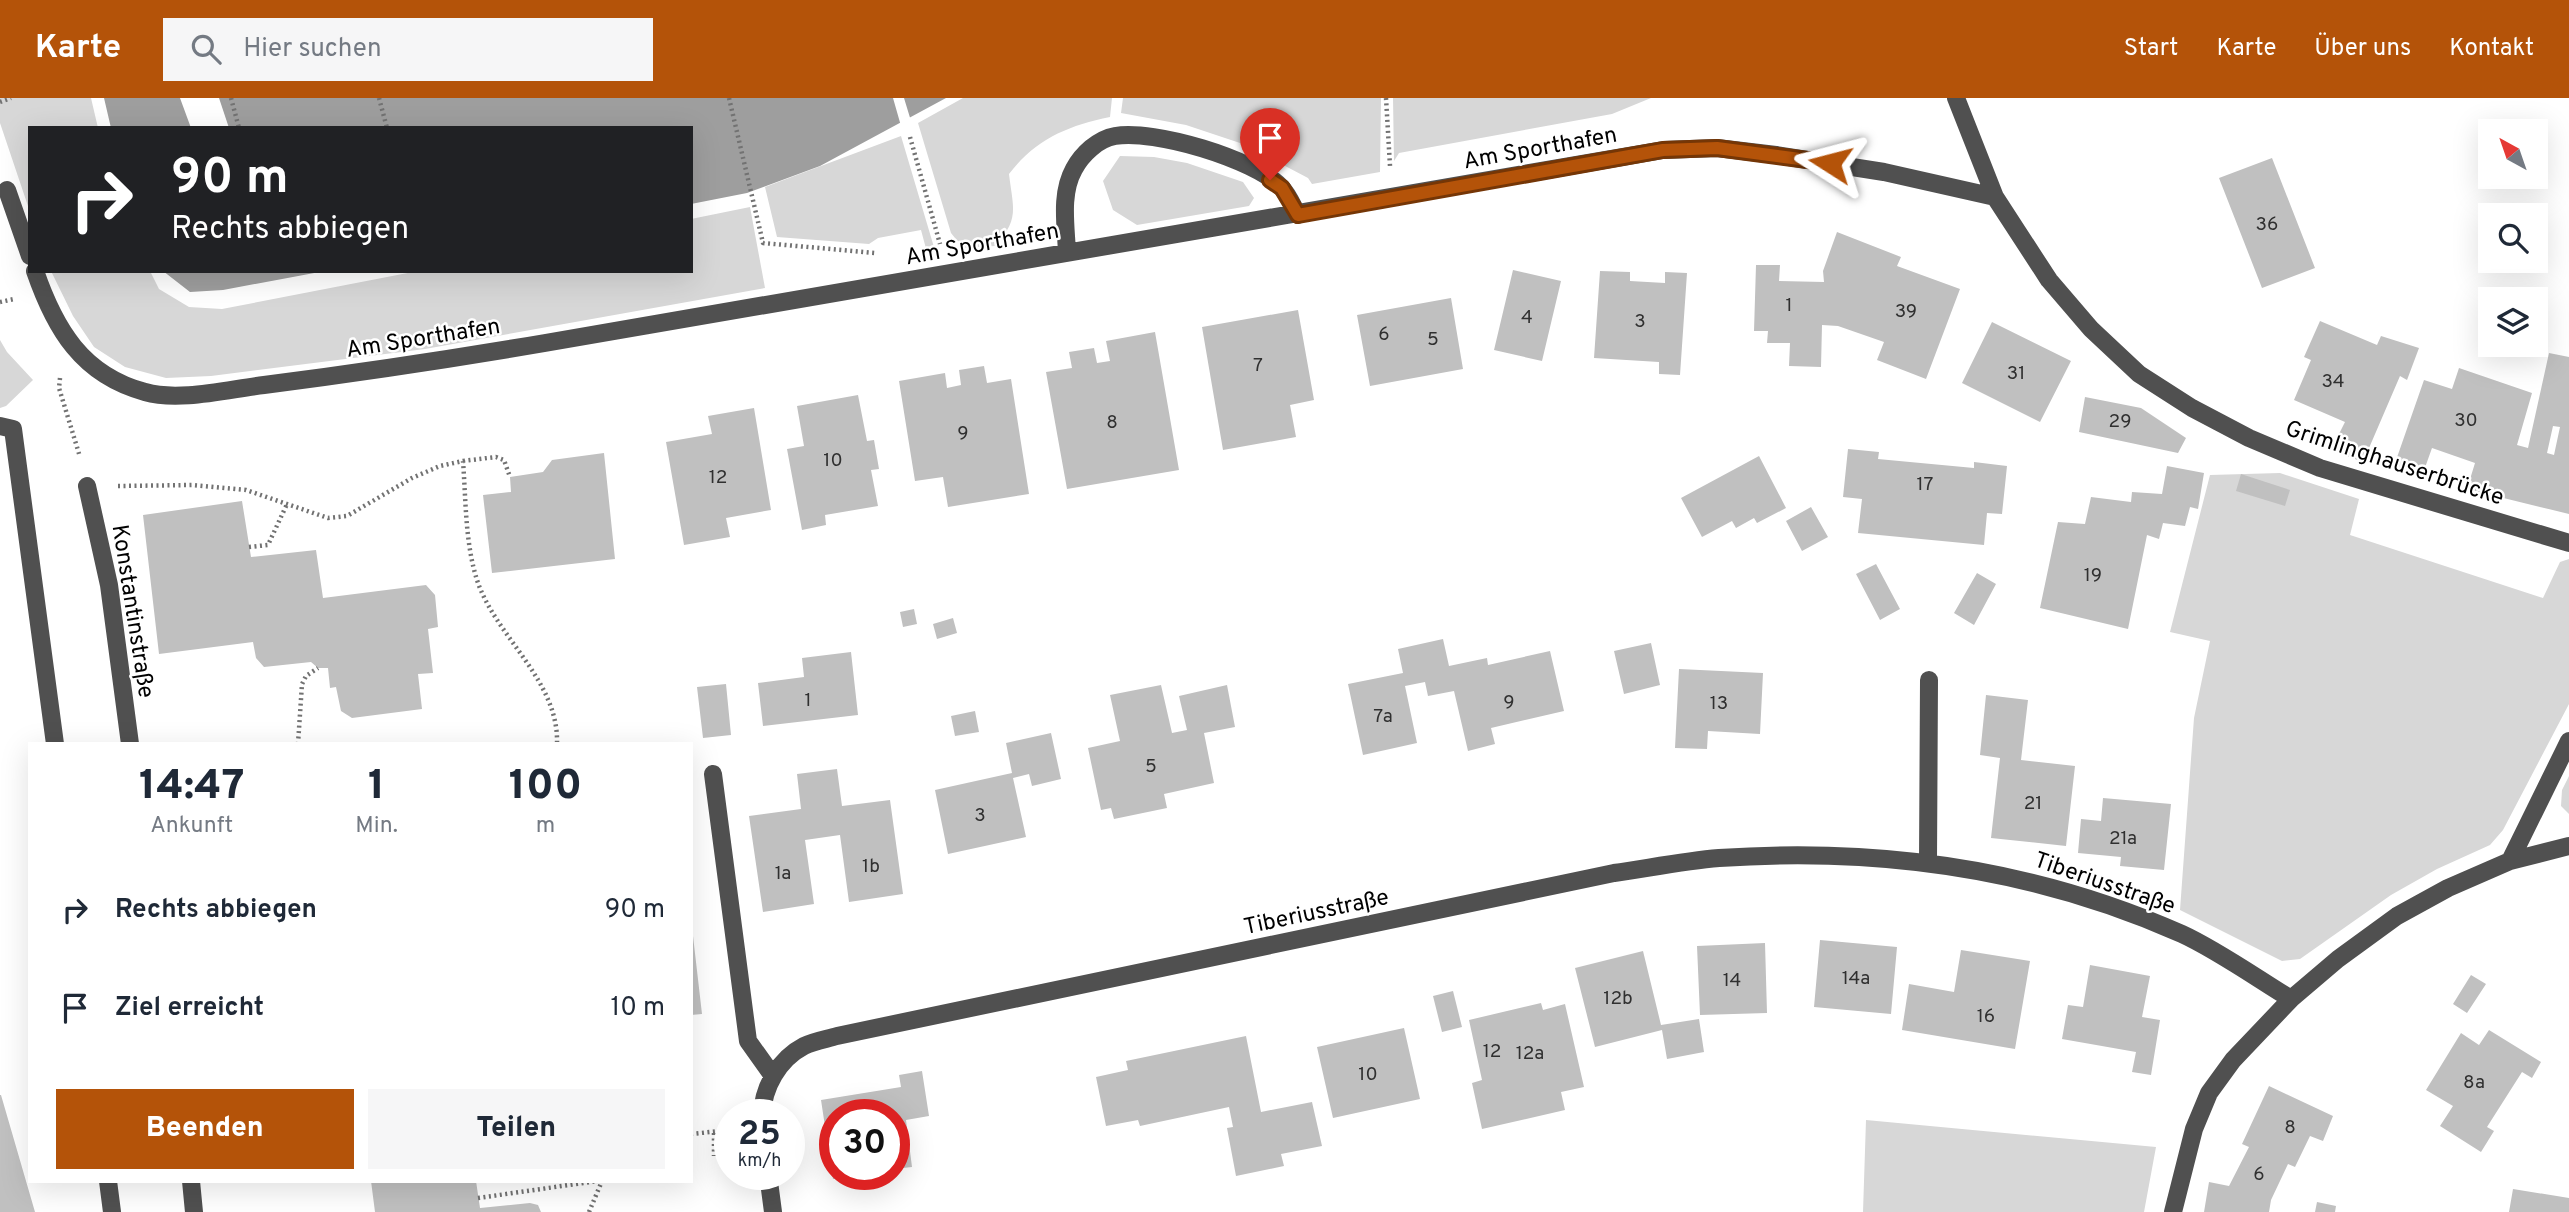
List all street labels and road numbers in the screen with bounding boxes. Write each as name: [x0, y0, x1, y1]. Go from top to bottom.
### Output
street label: Am Sporthafen: [1461, 122, 1620, 177]
street label: Am Sporthafen: [903, 218, 1062, 273]
street label: Am Sporthafen: [344, 313, 503, 366]
street label: Grimlinghauserbrücke: [2281, 415, 2507, 513]
street label: Konstantinstraße: [103, 523, 160, 700]
street label: Tiberiusstraße: [2030, 847, 2179, 922]
street label: Tiberiusstraße: [1241, 884, 1392, 943]

